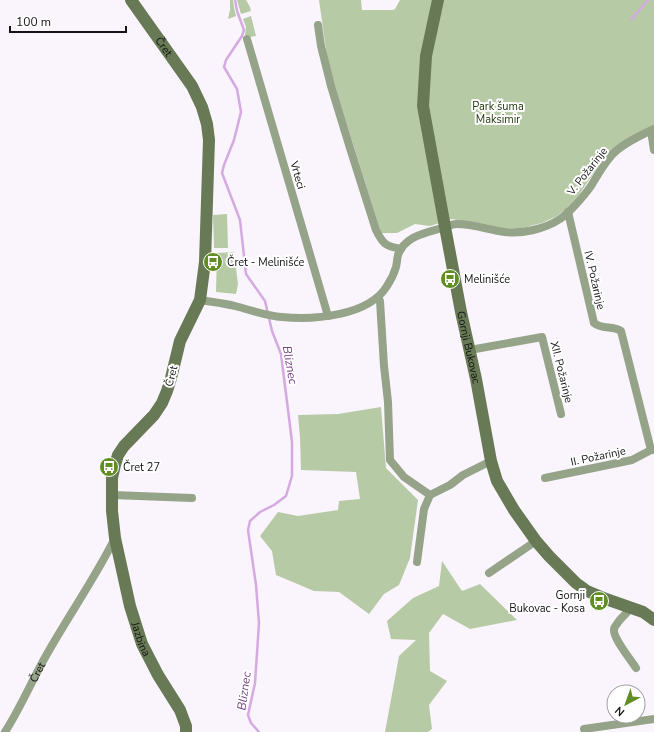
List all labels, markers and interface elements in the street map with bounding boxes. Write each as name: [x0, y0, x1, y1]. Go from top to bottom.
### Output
scale bar: [10, 8, 126, 34]
text: 100 m: [16, 14, 51, 30]
street label: Čret: [151, 33, 176, 60]
park label: Park šuma Maksimir: [472, 99, 524, 127]
street label: V. Požarinje: [563, 144, 611, 199]
street label: Vrteci: [286, 158, 309, 191]
street label: IV. Požarinje: [580, 249, 609, 311]
bus stop icon: Čret - Melinišće: [202, 251, 224, 273]
place label: Čret - Melinišće: [227, 254, 304, 270]
bus stop icon: Melinišće: [439, 268, 461, 290]
place label: Melinišće: [464, 272, 510, 287]
street label: Gornji Bukovac: [453, 310, 484, 385]
street label: XII. Požarinje: [547, 340, 576, 405]
water label: Bliznec: [279, 345, 301, 386]
street label: Čret: [161, 364, 181, 388]
street label: II. Požarinje: [569, 443, 627, 470]
bus stop icon: Čret 27: [98, 456, 120, 478]
place label: Čret 27: [123, 459, 160, 475]
place label: Gornji Bukovac - Kosa: [509, 588, 585, 616]
bus stop icon: Gornji Bukovac - Kosa: [588, 590, 610, 612]
street label: Jazbina: [127, 619, 154, 659]
street label: Čret: [25, 659, 49, 685]
water label: Bliznec: [233, 670, 255, 711]
north arrow: [606, 684, 646, 724]
text: N: [612, 703, 628, 720]

